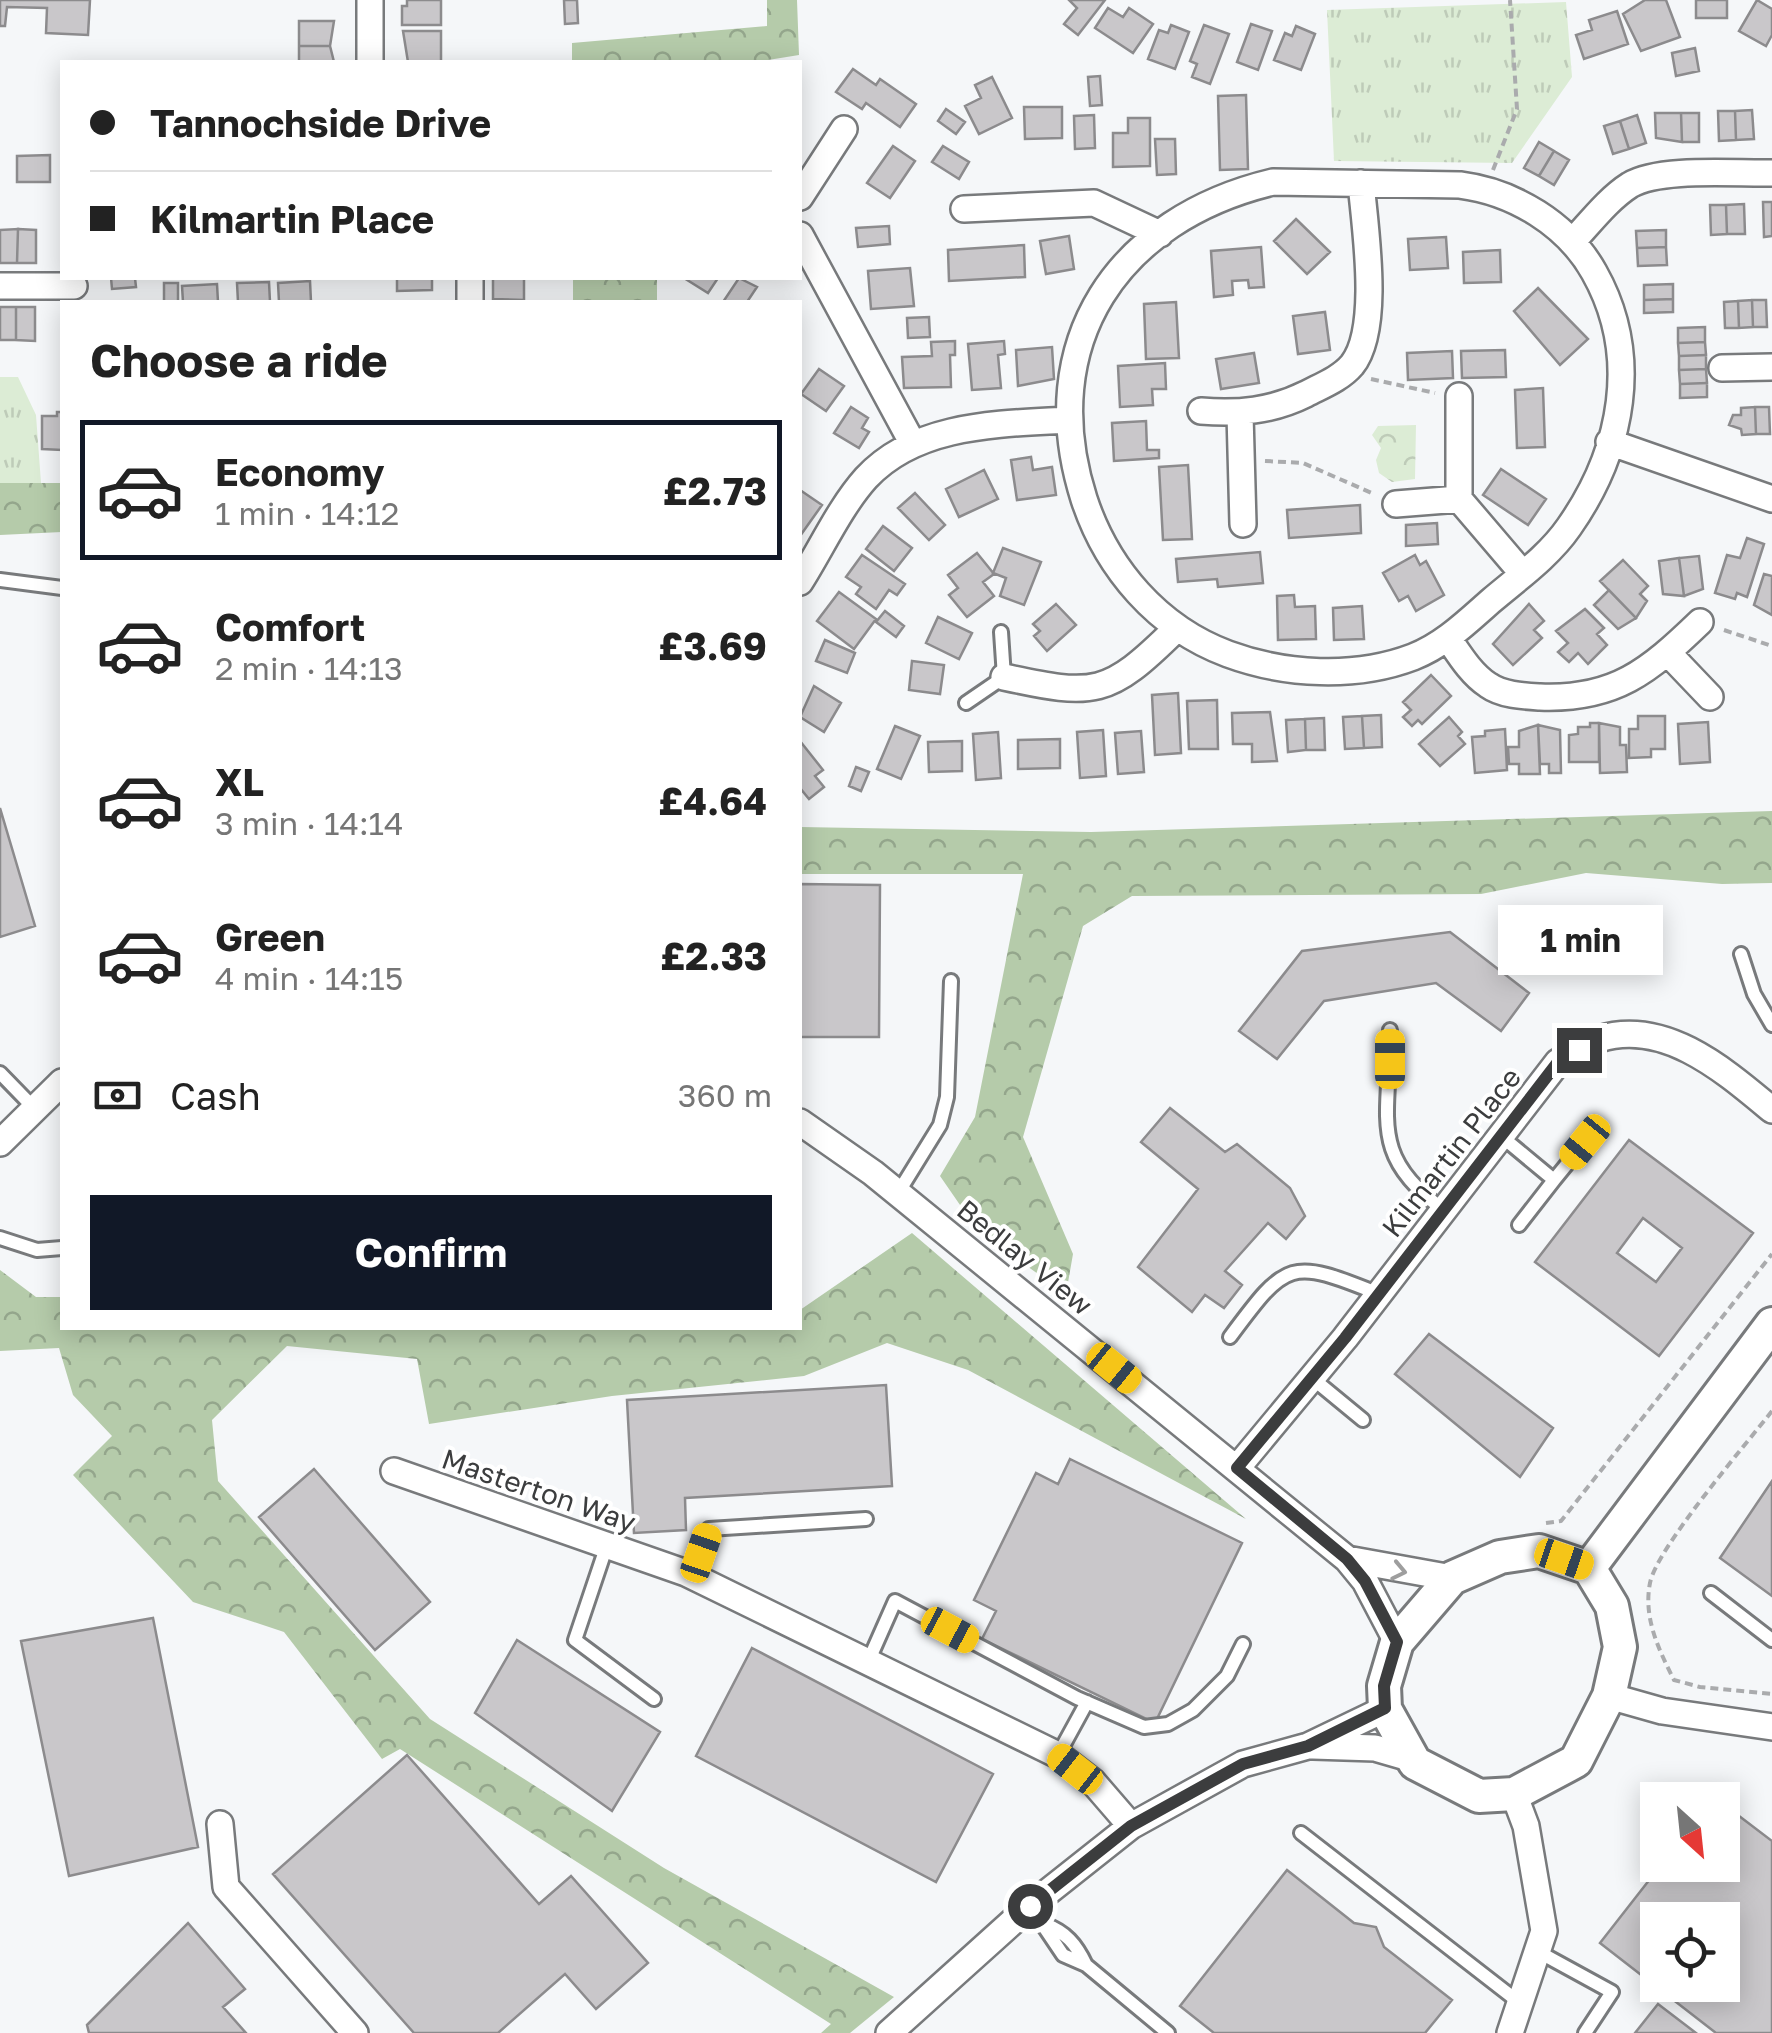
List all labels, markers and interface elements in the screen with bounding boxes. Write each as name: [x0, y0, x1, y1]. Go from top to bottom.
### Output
text: Tannochside Drive: [150, 100, 491, 145]
text: Kilmartin Place: [150, 196, 434, 241]
text: Choose a ride: [90, 333, 388, 387]
icon: car: [95, 445, 185, 535]
text: Economy: [215, 449, 384, 494]
text: £2.73: [663, 468, 767, 513]
text: 1 min · 14:12: [215, 494, 399, 532]
icon: car: [95, 600, 185, 690]
text: Comfort: [215, 604, 365, 649]
text: £3.69: [658, 623, 767, 668]
text: 2 min · 14:13: [215, 649, 403, 687]
icon: car: [95, 755, 185, 845]
text: XL: [215, 759, 264, 804]
text: £4.64: [658, 778, 767, 823]
text: 3 min · 14:14: [215, 804, 404, 842]
callout: 1 min: [1496, 905, 1662, 975]
icon: car: [95, 910, 185, 1000]
text: Green: [215, 914, 325, 959]
text: 1 min: [1540, 921, 1621, 959]
text: £2.33: [660, 933, 767, 978]
text: 4 min · 14:15: [215, 959, 403, 997]
route end: [1557, 1028, 1602, 1073]
car: [1375, 1029, 1405, 1089]
street label: Kilmartin Place: [1375, 1061, 1527, 1243]
icon: cash: [90, 1068, 145, 1123]
text: Cash: [170, 1073, 261, 1118]
text: 360 m: [678, 1076, 772, 1114]
car: [1554, 1109, 1616, 1175]
street label: Bedlay View: [951, 1193, 1099, 1321]
button: Confirm: [90, 1195, 772, 1310]
car: [1081, 1337, 1147, 1399]
street label: Masterton Way: [438, 1441, 640, 1539]
car: [677, 1520, 725, 1586]
car: [1531, 1535, 1597, 1583]
one-way arrow: [1390, 1559, 1407, 1580]
car: [916, 1603, 984, 1657]
car: [1042, 1739, 1108, 1799]
north arrow: [1640, 1782, 1740, 1882]
map controls: [1640, 1782, 1740, 2002]
route start: [1008, 1884, 1053, 1929]
button: locate: [1640, 1902, 1740, 2002]

